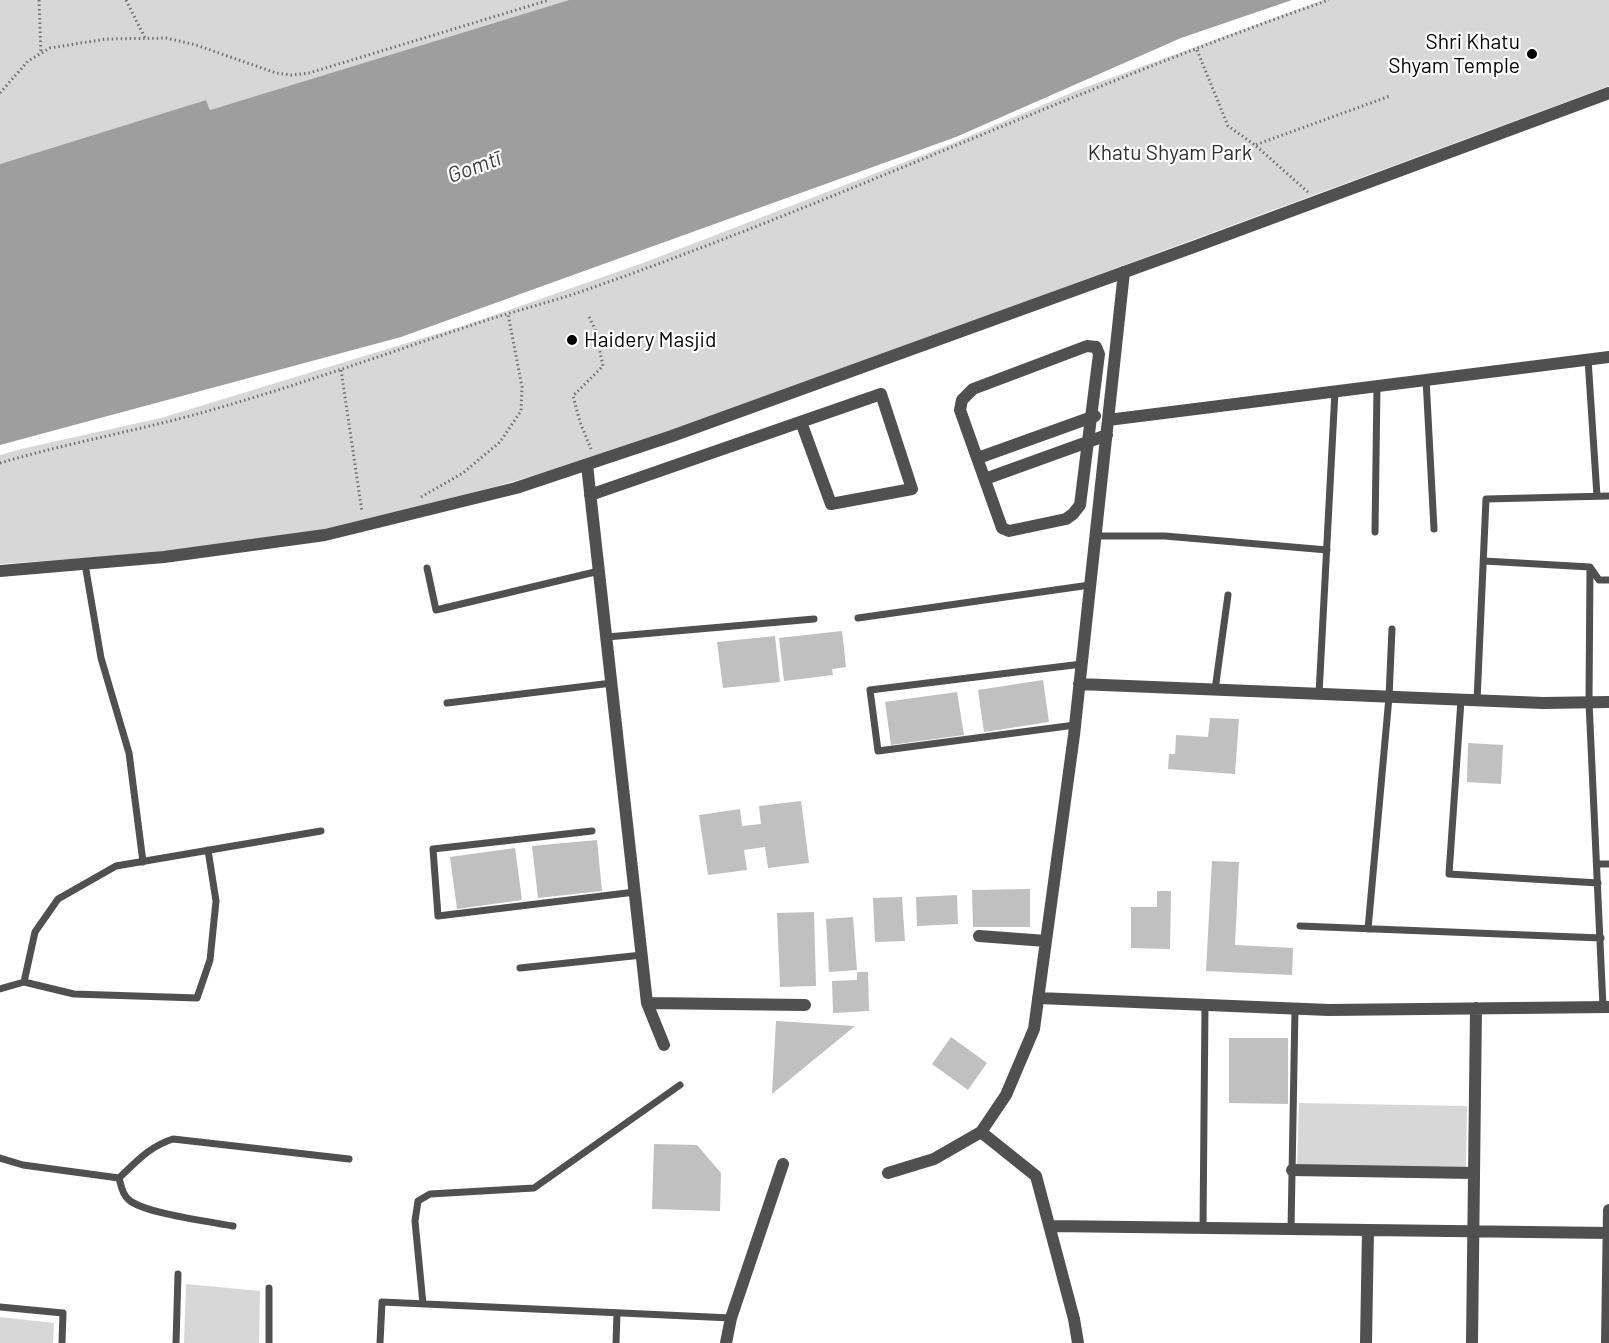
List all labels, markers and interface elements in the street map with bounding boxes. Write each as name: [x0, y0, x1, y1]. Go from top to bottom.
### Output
place label: Shri Khatu Shyam Temple: [1388, 29, 1520, 79]
marker: Shri Khatu Shyam Temple: [1525, 47, 1539, 61]
park label: Khatu Shyam Park: [1088, 140, 1252, 166]
water label: Gomtī: [444, 145, 504, 189]
place label: Haidery Masjid: [584, 327, 716, 353]
marker: Haidery Masjid: [565, 333, 579, 347]

